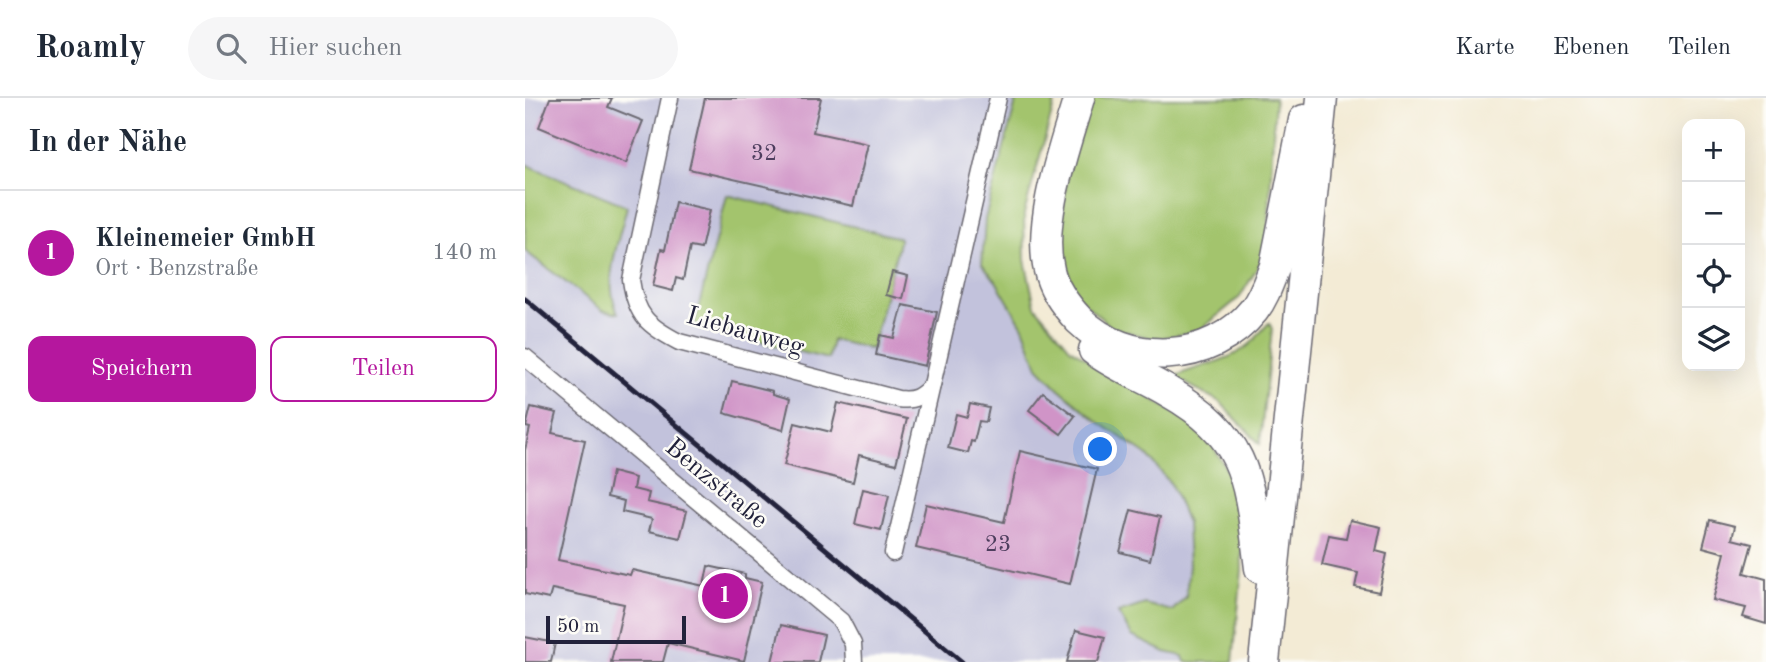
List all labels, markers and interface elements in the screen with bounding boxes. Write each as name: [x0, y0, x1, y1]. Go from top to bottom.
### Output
search box: [188, 17, 678, 80]
icon: search: [212, 29, 250, 67]
text: Roamly: [35, 32, 146, 65]
text: Hier suchen: [268, 35, 402, 61]
text: Karte: [1455, 36, 1515, 60]
text: Ebenen: [1553, 36, 1629, 60]
text: Teilen: [1667, 36, 1731, 60]
map controls: [1682, 119, 1745, 371]
button: +: [1682, 119, 1745, 182]
text: In der Nähe: [28, 128, 187, 158]
house number: 32: [751, 142, 777, 165]
button: −: [1682, 182, 1745, 245]
text: Kleinemeier GmbH: [95, 226, 316, 252]
text: 1: [44, 241, 58, 264]
text: 140 m: [432, 241, 497, 264]
button: locate: [1682, 245, 1745, 308]
text: Ort · Benzstraße: [95, 257, 258, 280]
street label: Liebauweg: [683, 303, 807, 361]
button: layers: [1682, 308, 1745, 371]
button: Speichern: [28, 336, 256, 402]
button: Teilen: [270, 336, 497, 402]
your location: [1083, 432, 1117, 466]
street label: Benzstraße: [660, 434, 772, 534]
house number: 23: [985, 533, 1011, 556]
pin: 1: [702, 570, 748, 622]
scale bar: [546, 613, 686, 645]
text: 50 m: [557, 618, 599, 637]

